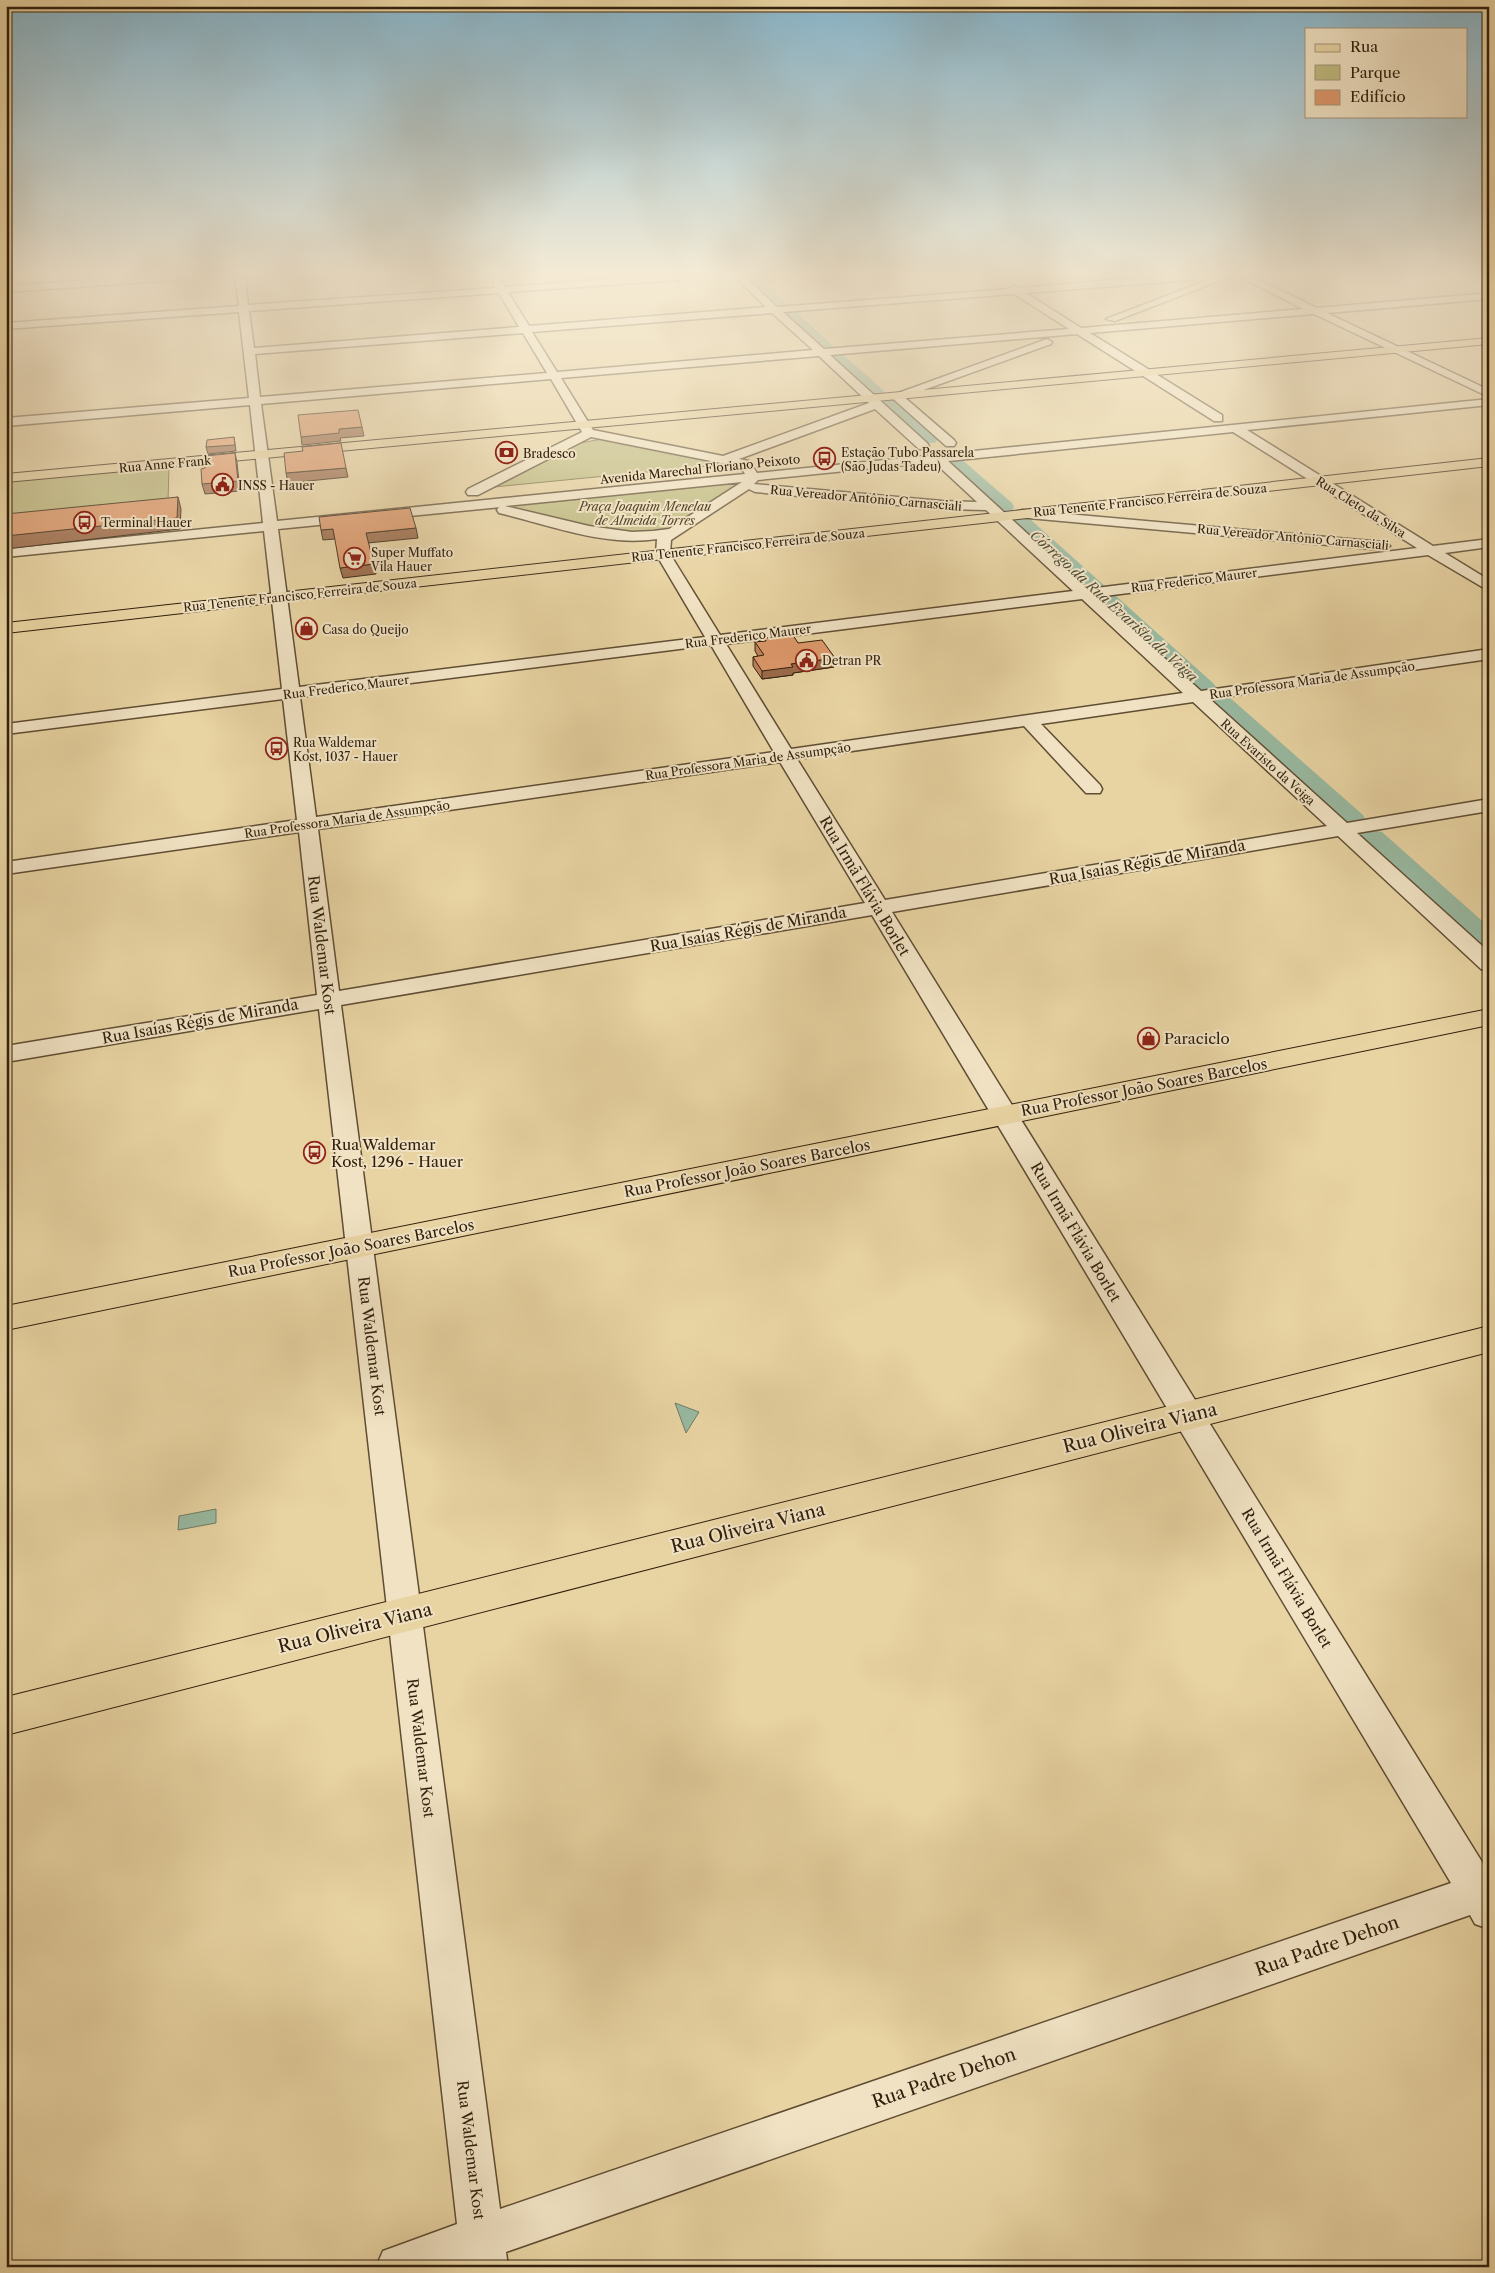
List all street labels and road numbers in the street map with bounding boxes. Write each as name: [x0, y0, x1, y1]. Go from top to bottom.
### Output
street label: Avenida Marechal Floriano Peixoto: [598, 451, 801, 487]
street label: Rua Anne Frank: [118, 452, 213, 475]
street label: Rua Cleto da Silva: [1313, 473, 1409, 541]
street label: Rua Tenente Francisco Ferreira de Souza: [1032, 480, 1268, 520]
street label: Rua Vereador Antônio Carnasciali: [769, 482, 963, 514]
street label: Rua Vereador Antônio Carnasciali: [1196, 521, 1390, 553]
street label: Rua Tenente Francisco Ferreira de Souza: [630, 525, 866, 565]
street label: Rua Frederico Maurer: [1130, 565, 1258, 595]
street label: Rua Tenente Francisco Ferreira de Souza: [182, 575, 418, 615]
street label: Rua Frederico Maurer: [684, 621, 812, 651]
street label: Rua Professora Maria de Assumpção: [1208, 658, 1416, 702]
street label: Rua Frederico Maurer: [282, 672, 410, 702]
street label: Rua Evaristo da Veiga: [1218, 716, 1319, 809]
street label: Rua Professora Maria de Assumpção: [644, 739, 852, 783]
street label: Rua Professora Maria de Assumpção: [243, 797, 451, 841]
street label: Rua Irmã Flávia Borlet: [816, 813, 915, 960]
street label: Rua Isaías Régis de Miranda: [1047, 835, 1247, 889]
street label: Rua Waldemar Kost: [304, 874, 340, 1016]
street label: Rua Isaías Régis de Miranda: [648, 902, 848, 956]
street label: Rua Isaías Régis de Miranda: [100, 994, 300, 1048]
street label: Rua Professor João Soares Barcelos: [1019, 1054, 1269, 1120]
street label: Rua Professor João Soares Barcelos: [622, 1135, 872, 1201]
street label: Rua Irmã Flávia Borlet: [1027, 1159, 1126, 1306]
street label: Rua Professor João Soares Barcelos: [226, 1215, 476, 1281]
street label: Rua Waldemar Kost: [354, 1275, 390, 1417]
street label: Rua Oliveira Viana: [1061, 1398, 1220, 1458]
street label: Rua Oliveira Viana: [669, 1498, 828, 1558]
street label: Rua Irmã Flávia Borlet: [1238, 1505, 1337, 1652]
street label: Rua Oliveira Viana: [276, 1598, 435, 1658]
street label: Rua Waldemar Kost: [403, 1677, 439, 1819]
street label: Rua Padre Dehon: [1252, 1911, 1402, 1981]
street label: Rua Padre Dehon: [869, 2043, 1019, 2113]
street label: Rua Waldemar Kost: [453, 2079, 489, 2221]

